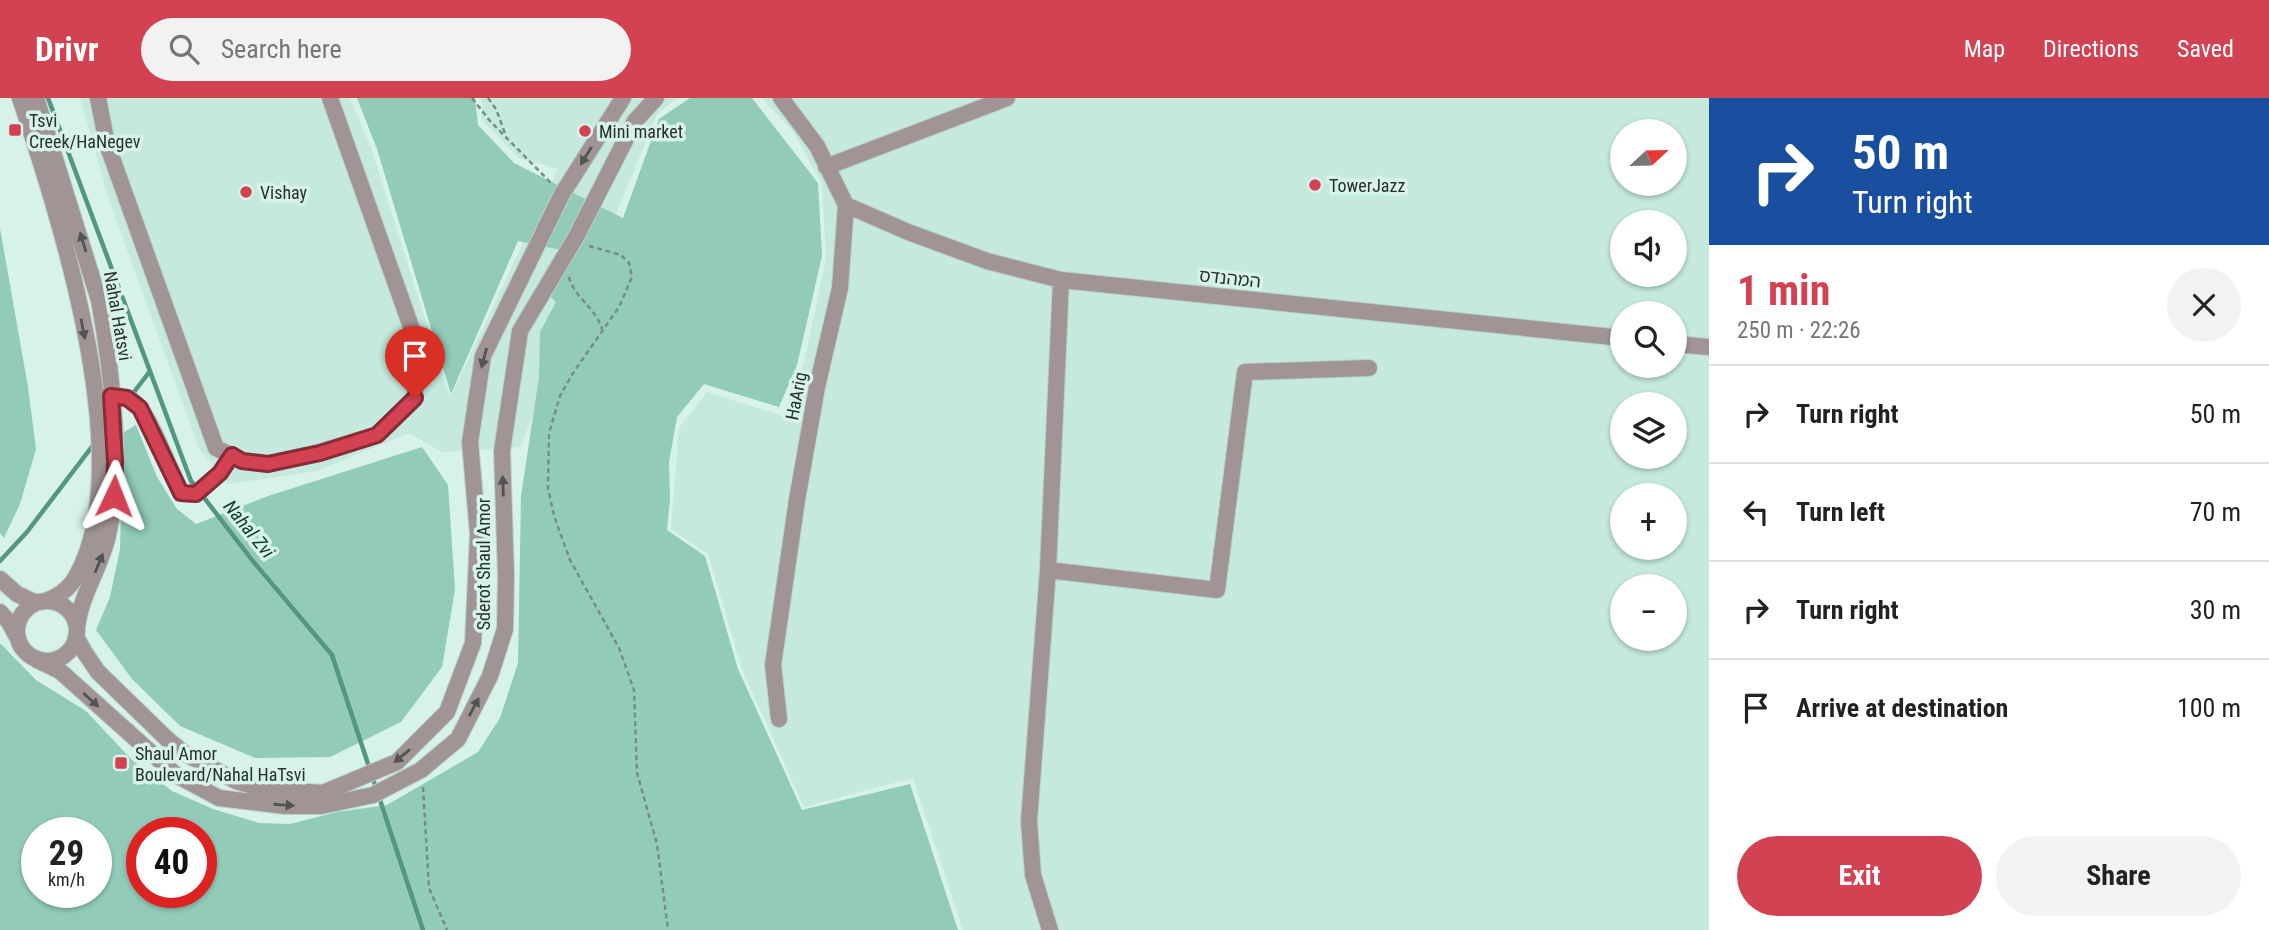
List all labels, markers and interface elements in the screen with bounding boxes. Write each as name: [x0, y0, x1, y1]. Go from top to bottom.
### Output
search box: [141, 18, 631, 81]
text: Drivr: [35, 30, 99, 69]
icon: search: [165, 30, 203, 68]
text: Search here: [221, 34, 342, 64]
text: Map: [1964, 35, 2005, 63]
text: Directions: [2043, 35, 2139, 63]
text: Saved: [2177, 35, 2234, 63]
place label: Tsvi Creek/HaNegev: [29, 110, 141, 152]
north arrow: [1610, 119, 1687, 196]
map controls: [1610, 119, 1687, 651]
place label: Mini market: [599, 121, 683, 142]
marker: Tsvi Creek/HaNegev: [7, 122, 23, 138]
marker: Mini market: [577, 123, 593, 139]
text: 50 m: [1852, 124, 1949, 181]
icon: right: [1737, 126, 1828, 217]
one-way arrow: [580, 146, 593, 165]
place label: TowerJazz: [1329, 175, 1405, 196]
marker: TowerJazz: [1307, 177, 1323, 193]
place label: Vishay: [260, 182, 308, 203]
text: Turn right: [1852, 183, 1973, 221]
marker: Vishay: [238, 184, 254, 200]
button: sound: [1610, 210, 1687, 287]
one-way arrow: [77, 232, 87, 253]
street label: המהנדס: [1198, 264, 1262, 292]
text: 1 min: [1737, 266, 1830, 315]
button: close: [2167, 268, 2241, 342]
street label: Nahal Hatsvi: [100, 270, 136, 362]
button: search: [1610, 301, 1687, 378]
text: 250 m · 22:26: [1737, 317, 1861, 344]
one-way arrow: [78, 318, 89, 340]
pin: [385, 326, 445, 398]
icon: arrive: [396, 337, 434, 375]
one-way arrow: [478, 348, 489, 370]
street label: HaArig: [781, 370, 811, 422]
button: layers: [1610, 392, 1687, 469]
icon: right: [1737, 395, 1775, 433]
text: Turn right: [1796, 399, 1898, 429]
text: 50 m: [2190, 399, 2241, 429]
position arrow: [77, 459, 151, 533]
one-way arrow: [497, 475, 508, 497]
button: +: [1610, 483, 1687, 560]
icon: left: [1737, 493, 1775, 531]
water label: Nahal Zvi: [219, 495, 280, 563]
street label: Sderot Shaul Amor: [473, 497, 494, 630]
text: Turn left: [1796, 497, 1885, 527]
text: 70 m: [2190, 497, 2241, 527]
one-way arrow: [94, 552, 105, 573]
button: −: [1610, 574, 1687, 651]
icon: right: [1737, 591, 1775, 629]
text: Turn right: [1796, 595, 1898, 625]
text: 30 m: [2190, 595, 2241, 625]
icon: arrive: [1737, 689, 1775, 727]
one-way arrow: [82, 692, 100, 708]
text: Arrive at destination: [1796, 693, 2008, 723]
text: 100 m: [2177, 693, 2241, 723]
one-way arrow: [468, 697, 480, 717]
place label: Shaul Amor Boulevard/Nahal HaTsvi: [135, 743, 306, 785]
one-way arrow: [393, 748, 411, 764]
marker: Shaul Amor Boulevard/Nahal HaTsvi: [113, 755, 129, 771]
one-way arrow: [274, 800, 296, 811]
speed limit sign: 40: [126, 817, 217, 908]
text: 29: [49, 833, 84, 874]
button: Exit: [1737, 836, 1982, 916]
button: Share: [1996, 836, 2241, 916]
text: km/h: [48, 869, 85, 890]

